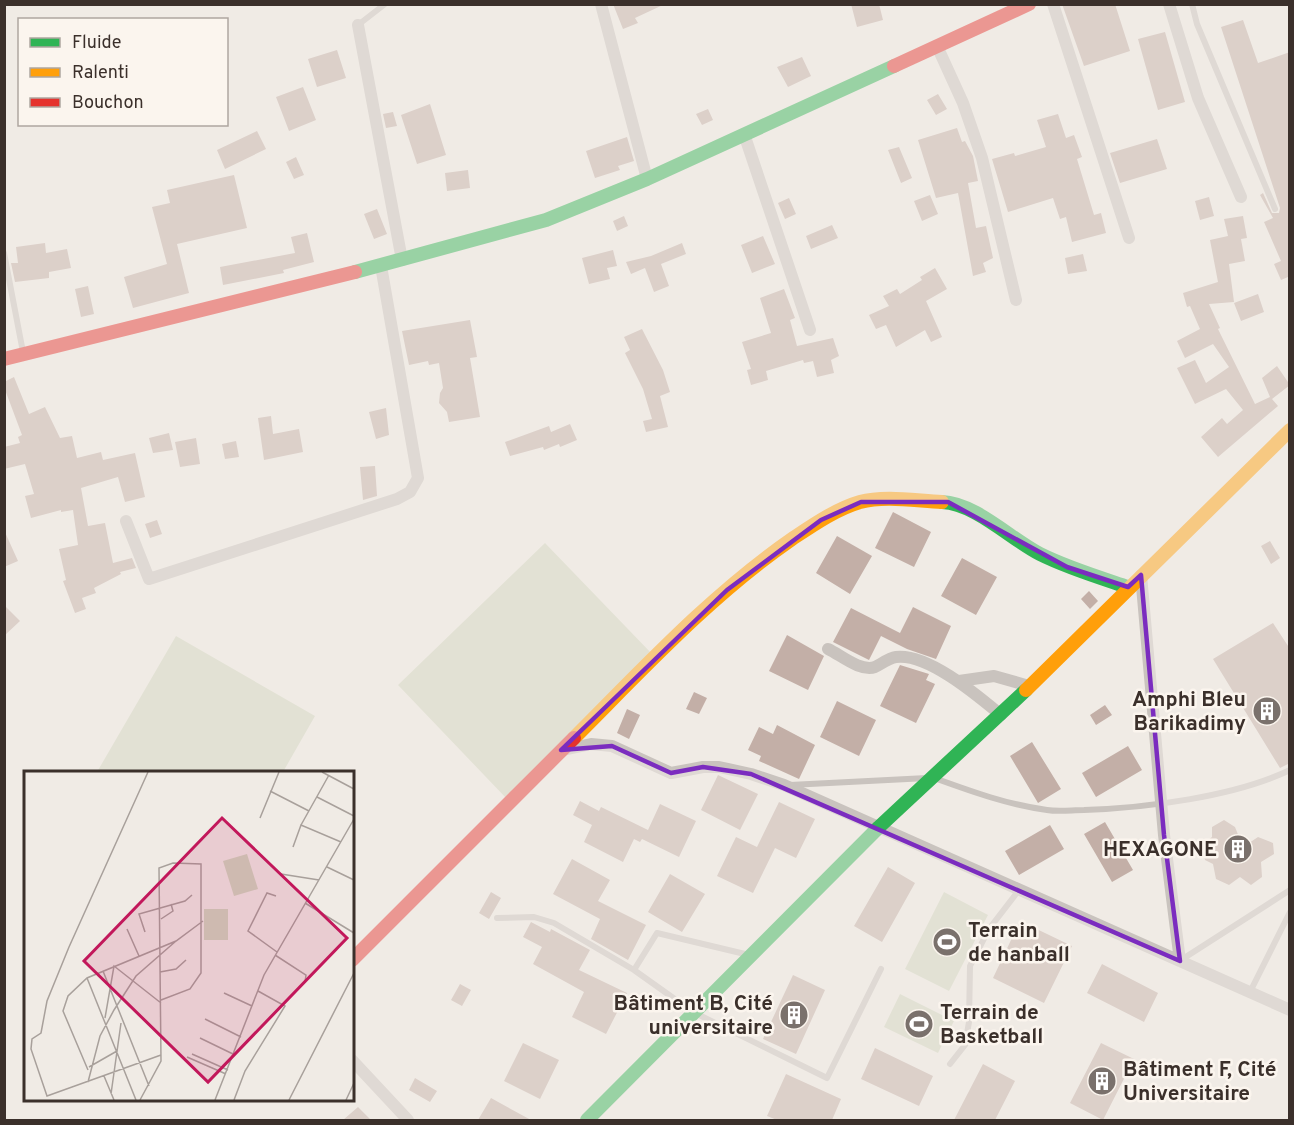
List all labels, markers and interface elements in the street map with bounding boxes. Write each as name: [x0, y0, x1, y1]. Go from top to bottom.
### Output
legend: [18, 18, 228, 126]
text: Fluide: [72, 32, 121, 55]
text: Ralenti: [72, 62, 129, 85]
text: Bouchon: [72, 92, 144, 115]
place label: Amphi Bleu Barikadimy: [1132, 687, 1246, 738]
building icon: Amphi Bleu Barikadimy: [1251, 695, 1283, 727]
inset map: [24, 771, 354, 1101]
building icon: HEXAGONE: [1222, 833, 1254, 865]
place label: HEXAGONE: [1103, 837, 1217, 864]
place label: Terrain de hanball: [968, 918, 1070, 969]
sports icon: Terrain de hanball: [931, 926, 963, 958]
place label: Bâtiment B, Cité universitaire: [614, 991, 773, 1042]
building icon: Bâtiment B, Cité universitaire: [778, 999, 810, 1031]
place label: Terrain de Basketball: [940, 1000, 1043, 1051]
sports icon: Terrain de Basketball: [903, 1008, 935, 1040]
place label: Bâtiment F, Cité Universitaire: [1123, 1057, 1276, 1108]
building icon: Bâtiment F, Cité Universitaire: [1086, 1065, 1118, 1097]

